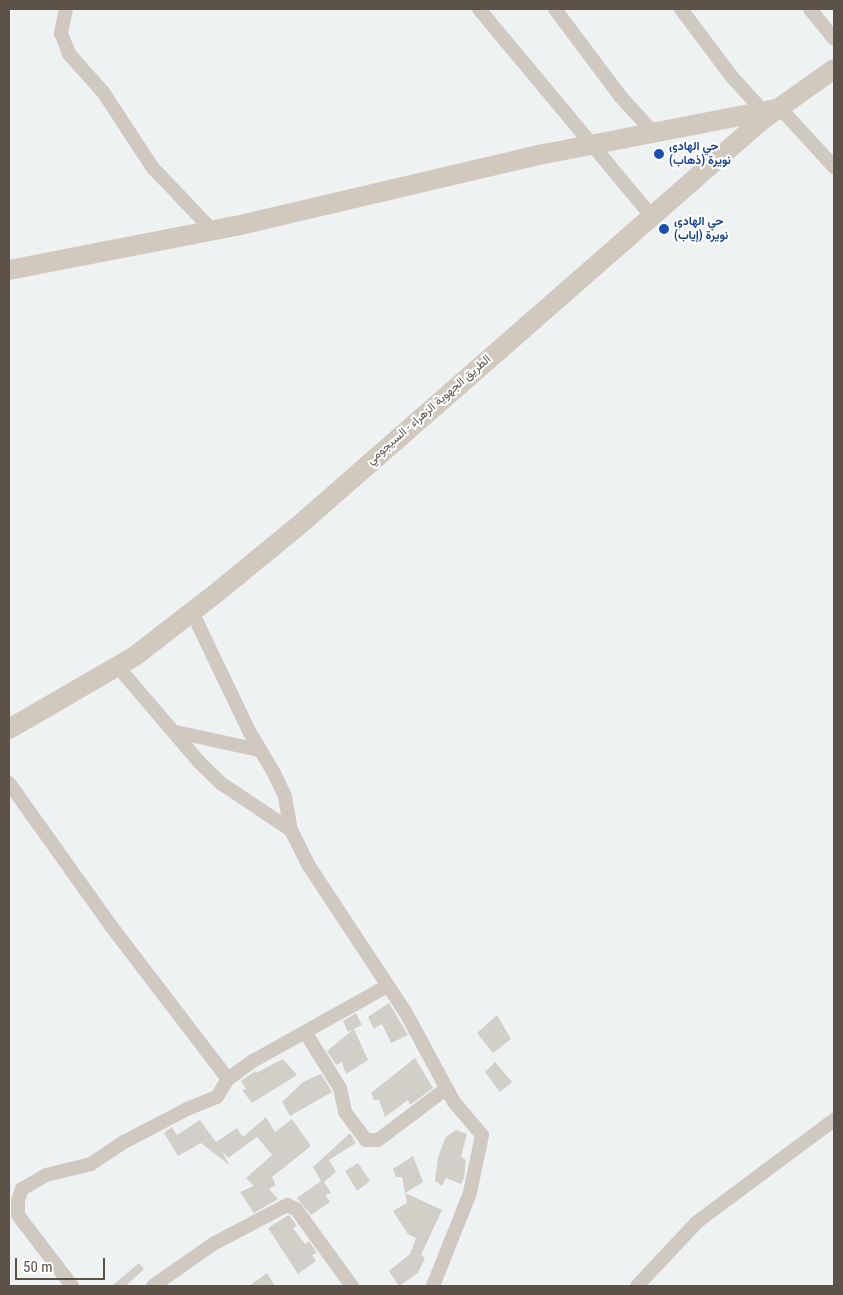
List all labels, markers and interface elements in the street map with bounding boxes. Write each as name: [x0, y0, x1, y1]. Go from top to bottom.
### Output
place label: حي الهادي نويرة (ذهاب): [669, 140, 731, 168]
marker: حي الهادي نويرة (ذهاب): [653, 148, 665, 160]
place label: حي الهادي نويرة (إياب): [674, 215, 728, 243]
marker: حي الهادي نويرة (إياب): [658, 223, 670, 235]
street label: الطريق الجهوية الزهراء - السيجومي: [364, 352, 494, 468]
scale bar: [18, 1248, 108, 1280]
text: 50 m: [23, 1258, 53, 1276]

